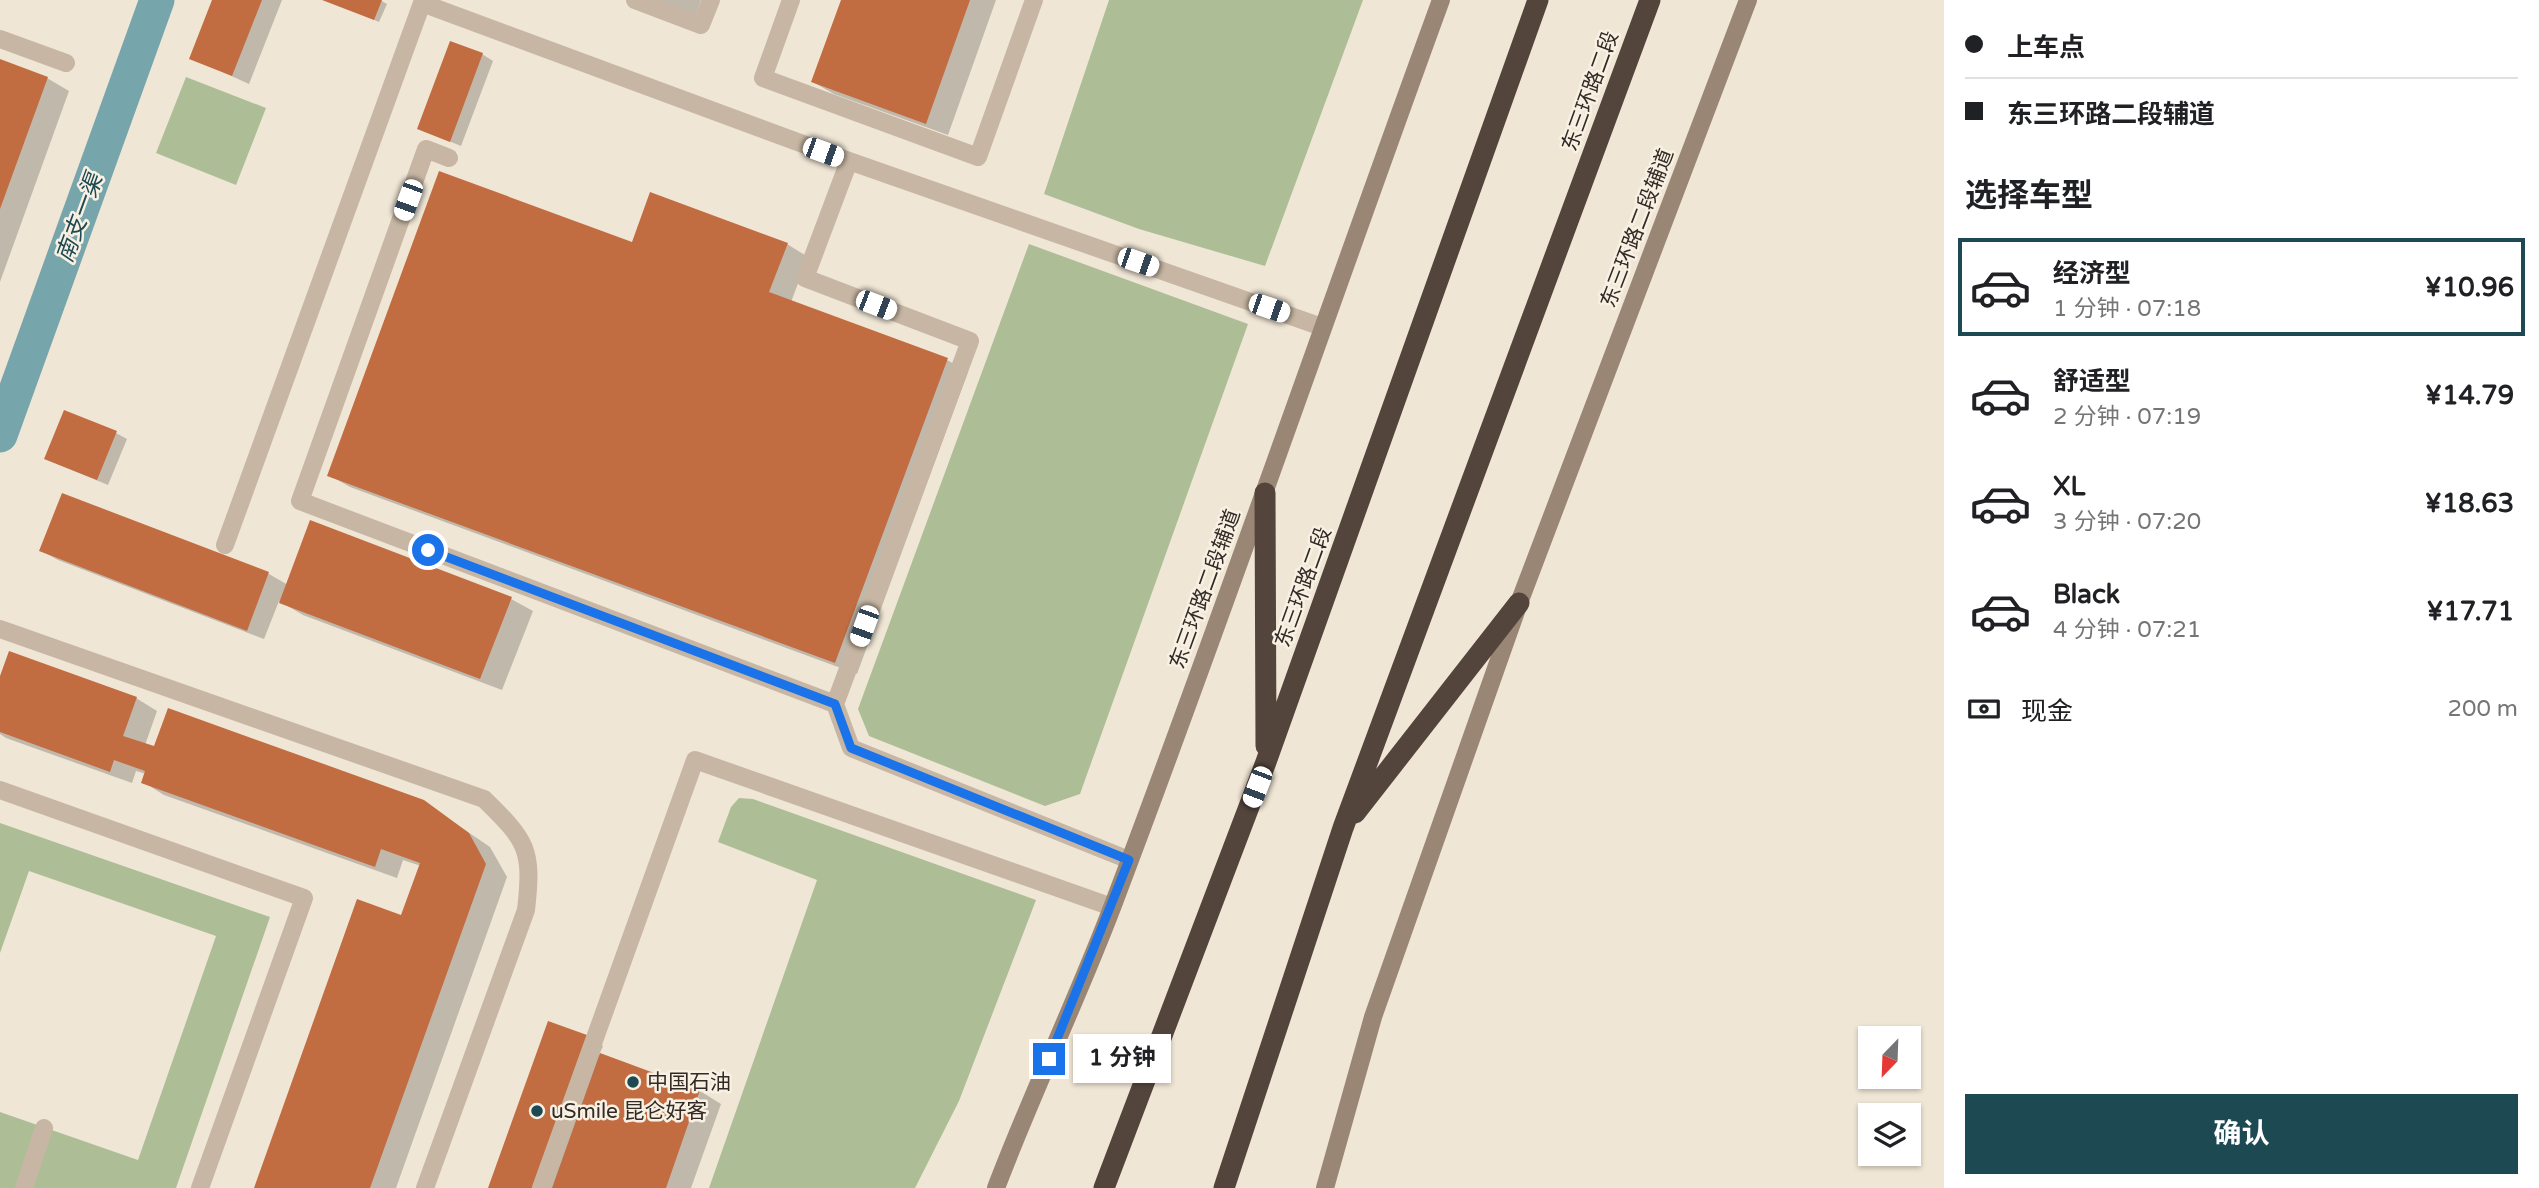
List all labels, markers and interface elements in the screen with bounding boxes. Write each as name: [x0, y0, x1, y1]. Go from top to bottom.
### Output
street label: 东三环路二段: [1557, 28, 1624, 155]
text: 上车点: [2007, 32, 2085, 63]
text: 东三环路二段辅道: [2007, 99, 2215, 130]
car: [800, 135, 847, 169]
street label: 东三环路二段辅道: [1596, 145, 1679, 311]
water label: 南支一渠: [51, 168, 110, 266]
car: [391, 177, 426, 223]
text: 选择车型: [1965, 177, 2093, 215]
car: [1115, 245, 1162, 279]
icon: car: [1969, 256, 2032, 319]
text: 经济型: [2053, 258, 2131, 289]
text: ¥10.96: [2425, 272, 2514, 303]
car: [853, 288, 900, 322]
car: [1246, 291, 1293, 325]
text: 1 分钟 · 07:18: [2053, 295, 2201, 323]
icon: car: [1969, 364, 2032, 427]
text: 舒适型: [2053, 366, 2131, 397]
text: ¥14.79: [2425, 380, 2514, 411]
text: 2 分钟 · 07:19: [2053, 403, 2201, 431]
text: XL: [2053, 471, 2085, 502]
icon: car: [1969, 472, 2032, 535]
text: ¥18.63: [2425, 488, 2514, 519]
street label: 东三环路二段辅道: [1165, 506, 1246, 672]
text: 3 分钟 · 07:20: [2053, 508, 2201, 536]
street label: 东三环路二段: [1270, 524, 1337, 651]
route start: [412, 534, 444, 566]
text: Black: [2053, 579, 2120, 610]
icon: car: [1969, 580, 2032, 643]
text: ¥17.71: [2426, 596, 2514, 627]
car: [847, 603, 882, 649]
text: 4 分钟 · 07:21: [2053, 616, 2201, 644]
icon: cash: [1965, 690, 2003, 728]
text: 200 m: [2448, 695, 2518, 723]
text: 现金: [2021, 696, 2073, 727]
car: [1240, 764, 1275, 810]
north arrow: [1858, 1026, 1922, 1088]
map controls: [1858, 1026, 1921, 1166]
callout: 1 分钟: [1074, 1034, 1172, 1084]
route end: [1033, 1043, 1065, 1075]
text: 1 分钟: [1089, 1044, 1155, 1072]
place label: 中国石油: [647, 1070, 731, 1095]
marker: 中国石油: [625, 1074, 641, 1090]
button: 确认: [1965, 1094, 2518, 1174]
place label: uSmile 昆仑好客: [551, 1099, 707, 1124]
marker: uSmile 昆仑好客: [529, 1103, 545, 1119]
button: layers: [1858, 1103, 1921, 1166]

